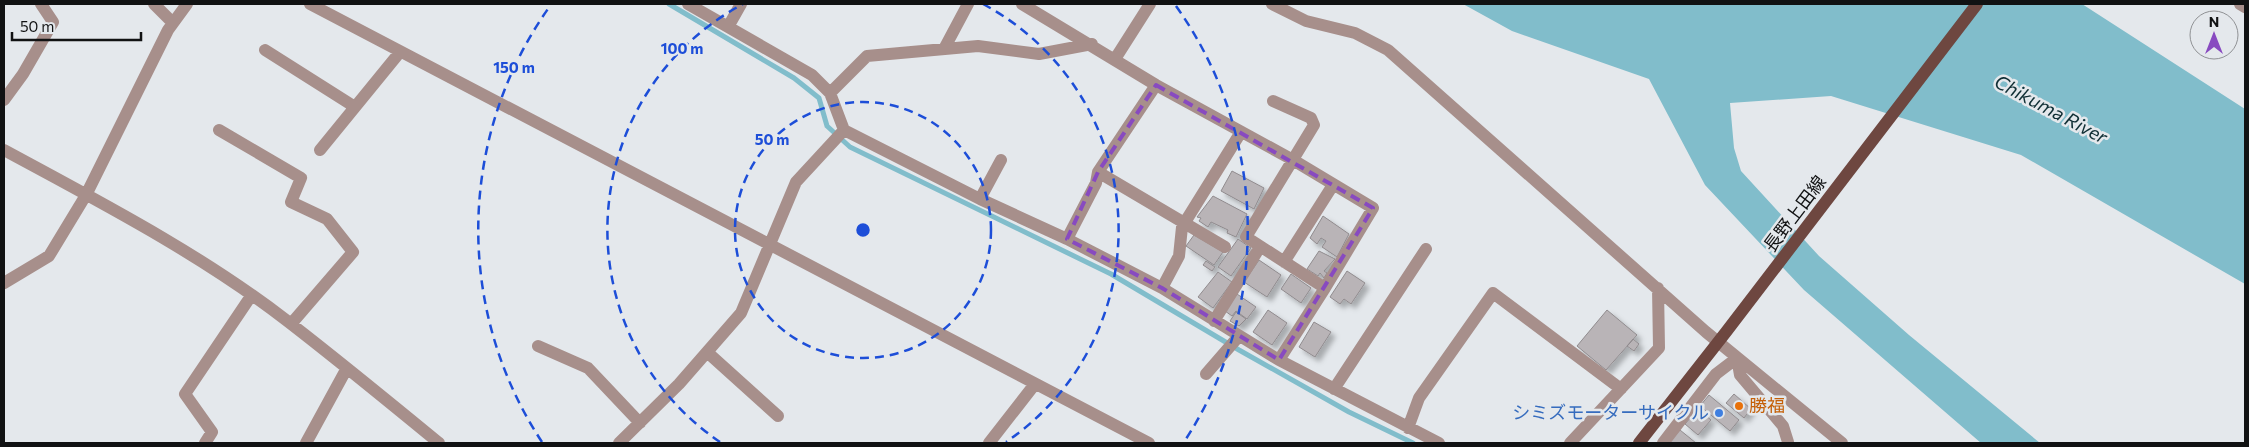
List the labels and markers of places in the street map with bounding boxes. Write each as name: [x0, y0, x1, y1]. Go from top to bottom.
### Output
centre of rings: [854, 221, 872, 239]
place label: 勝福: [1749, 394, 1785, 416]
marker: 勝福: [1733, 400, 1745, 412]
place label: シミズモーターサイクル: [1512, 401, 1709, 423]
marker: シミズモーターサイクル: [1713, 407, 1725, 419]

